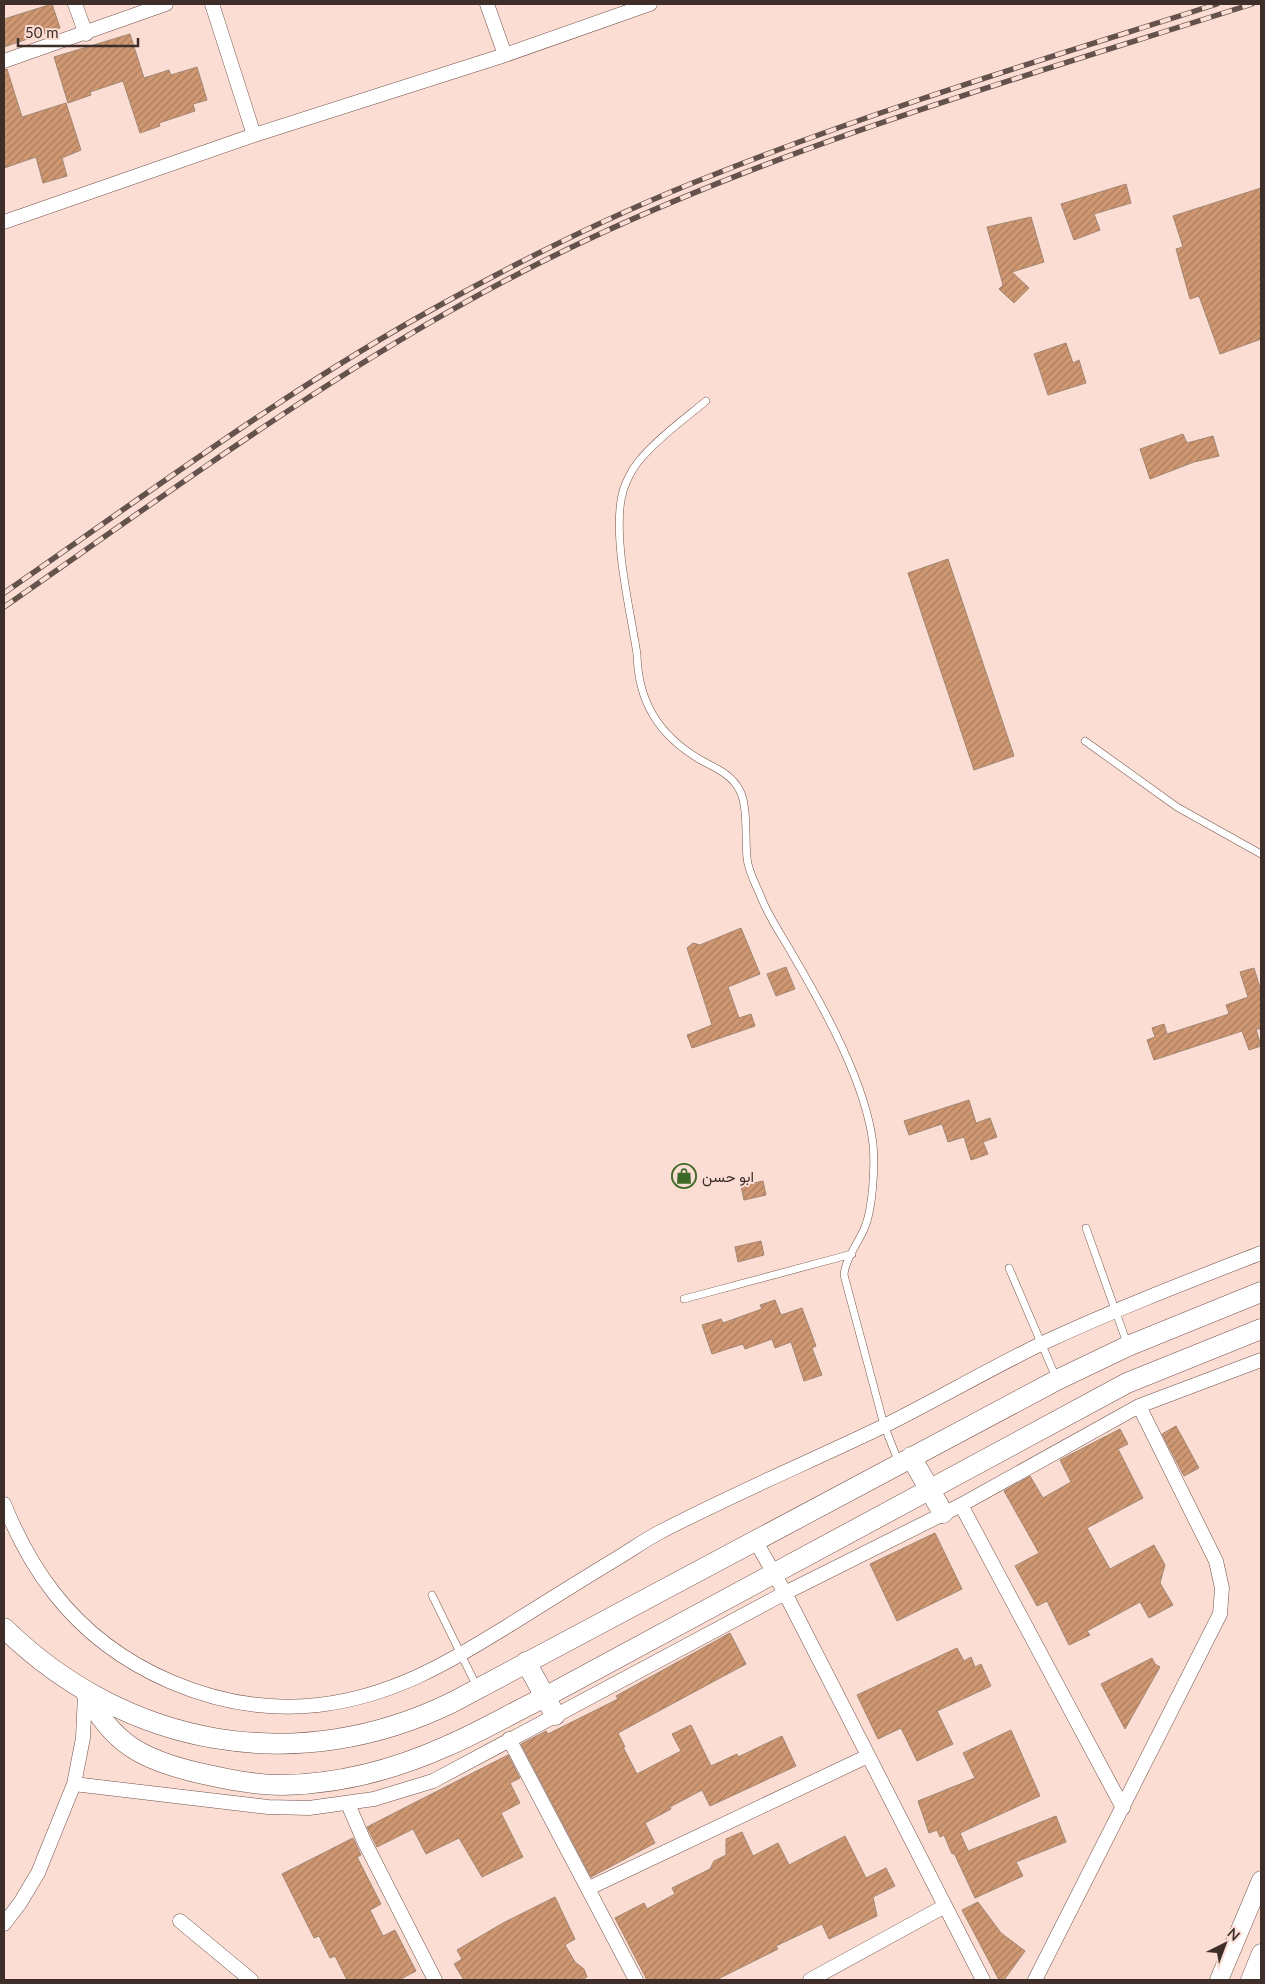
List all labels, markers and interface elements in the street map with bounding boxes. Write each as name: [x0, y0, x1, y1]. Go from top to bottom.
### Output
scale bar: [18, 15, 138, 47]
text: 50 m: [25, 23, 59, 41]
shop icon: ابو حسن: [671, 1163, 697, 1189]
place label: ابو حسن: [702, 1167, 754, 1187]
north arrow: [1200, 1919, 1250, 1969]
text: N: [1224, 1924, 1244, 1944]

